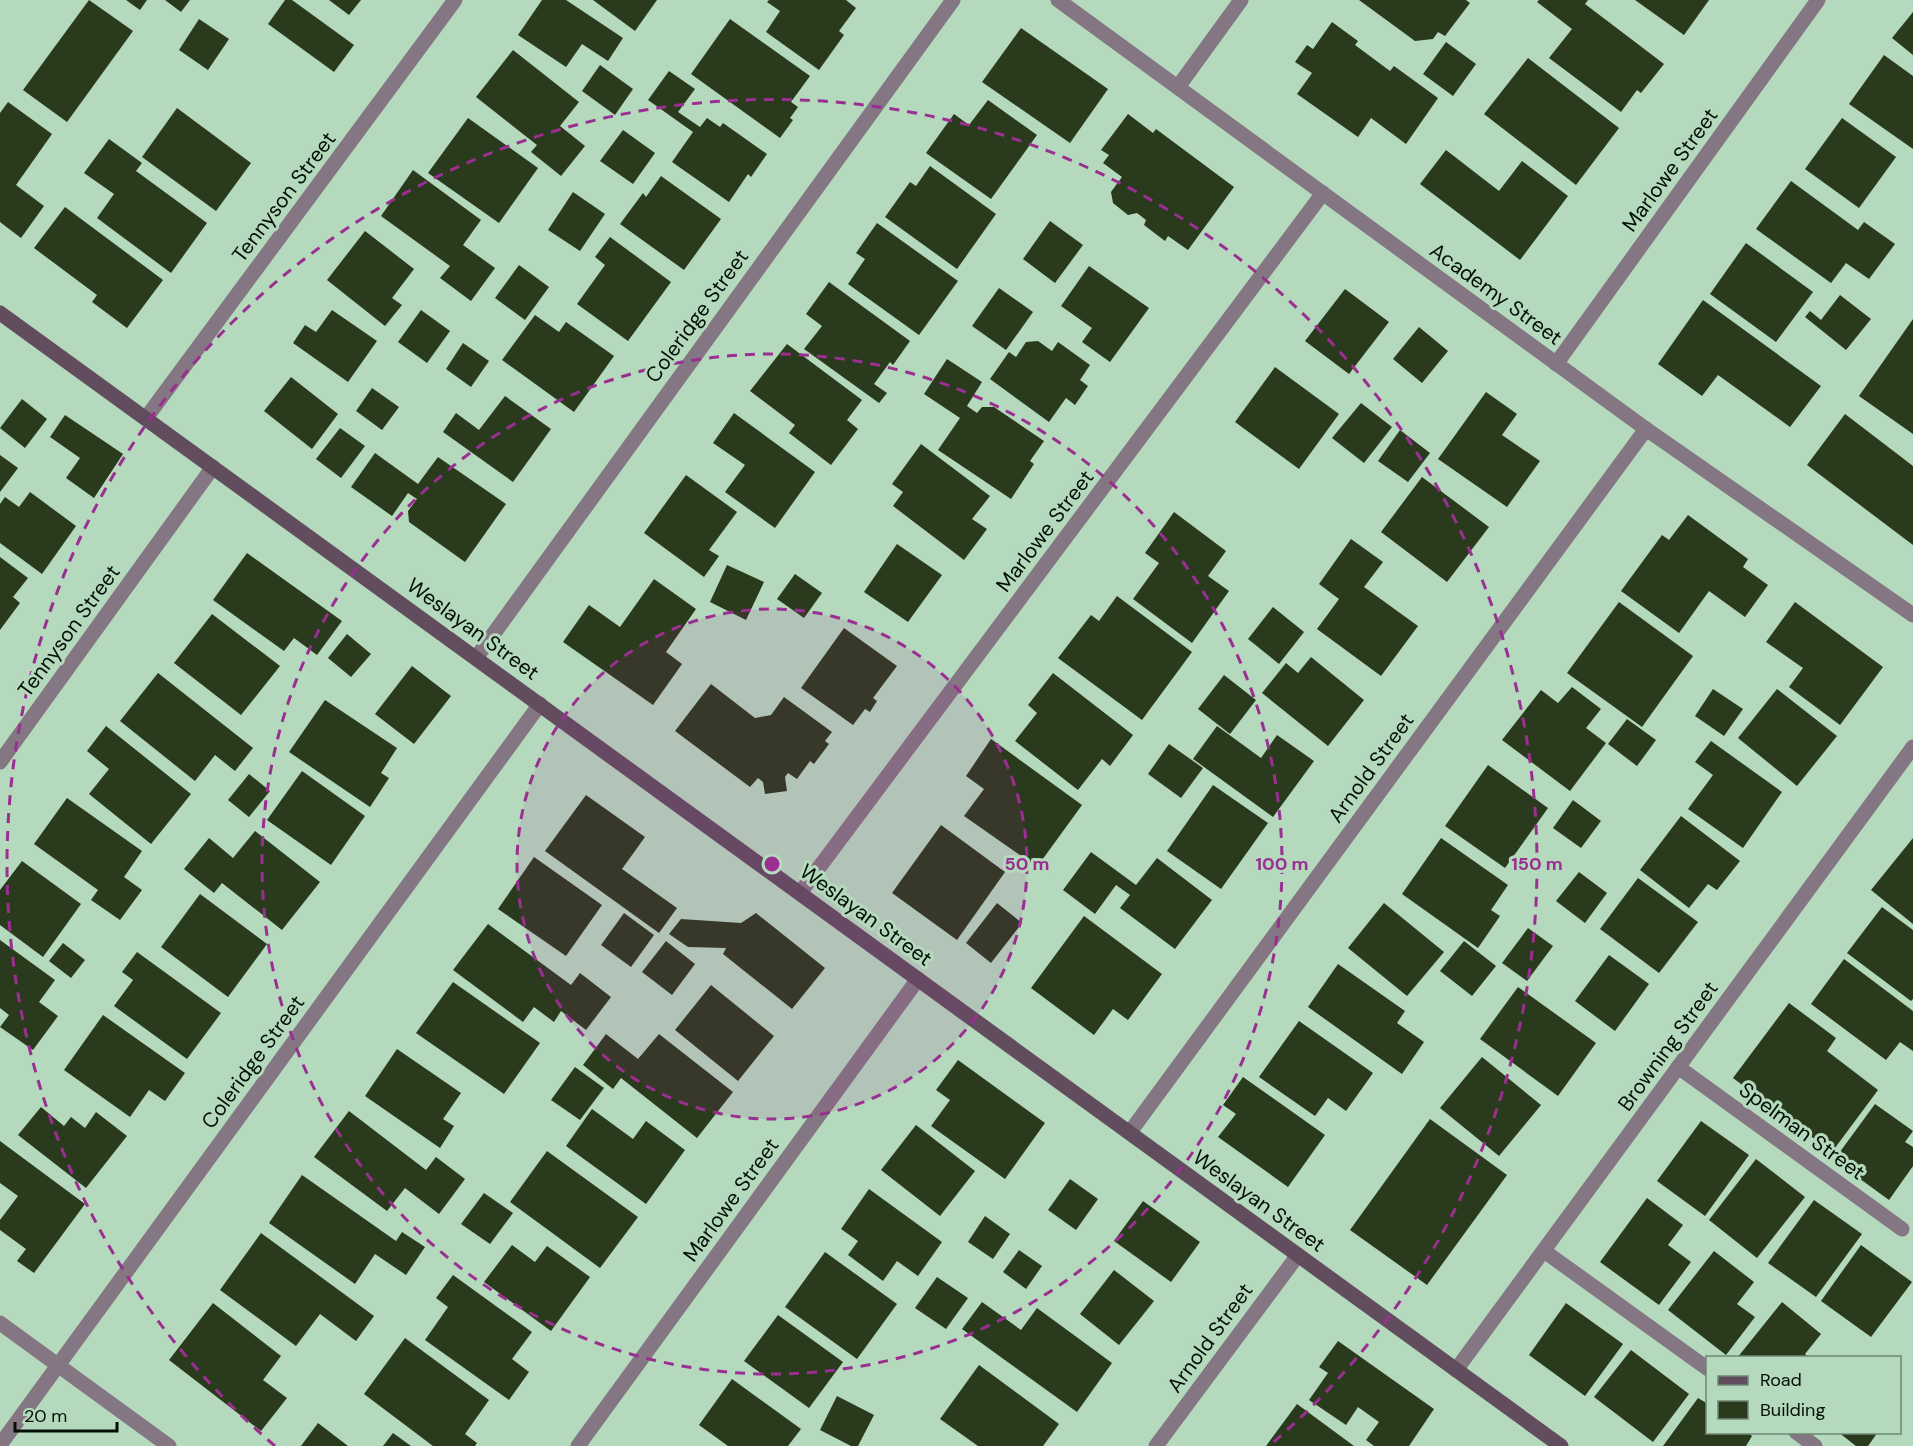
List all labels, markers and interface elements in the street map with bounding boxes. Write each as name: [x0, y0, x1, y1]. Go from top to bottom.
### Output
street label: Marlowe Street: [1616, 103, 1724, 237]
street label: Tennyson Street: [226, 126, 342, 268]
street label: Academy Street: [1424, 237, 1568, 351]
street label: Coleridge Street: [639, 244, 755, 388]
street label: Marlowe Street: [990, 464, 1100, 598]
street label: Tennyson Street: [12, 559, 126, 703]
street label: Weslayan Street: [401, 571, 545, 687]
street label: Arnold Street: [1322, 708, 1420, 828]
text: 50 m: [1004, 852, 1050, 876]
text: 100 m: [1255, 852, 1309, 876]
text: 150 m: [1511, 852, 1563, 876]
centre of rings: [762, 854, 782, 874]
street label: Weslayan Street: [794, 857, 938, 973]
street label: Browning Street: [1611, 975, 1725, 1117]
street label: Coleridge Street: [195, 990, 311, 1134]
street label: Spelman Street: [1733, 1076, 1871, 1186]
street label: Marlowe Street: [677, 1133, 785, 1267]
street label: Weslayan Street: [1187, 1143, 1331, 1259]
street label: Arnold Street: [1161, 1278, 1259, 1398]
legend: [1706, 1356, 1901, 1434]
text: Road: [1760, 1368, 1802, 1392]
scale bar: [15, 1395, 117, 1433]
text: Building: [1760, 1398, 1825, 1422]
text: 20 m: [24, 1404, 67, 1428]

